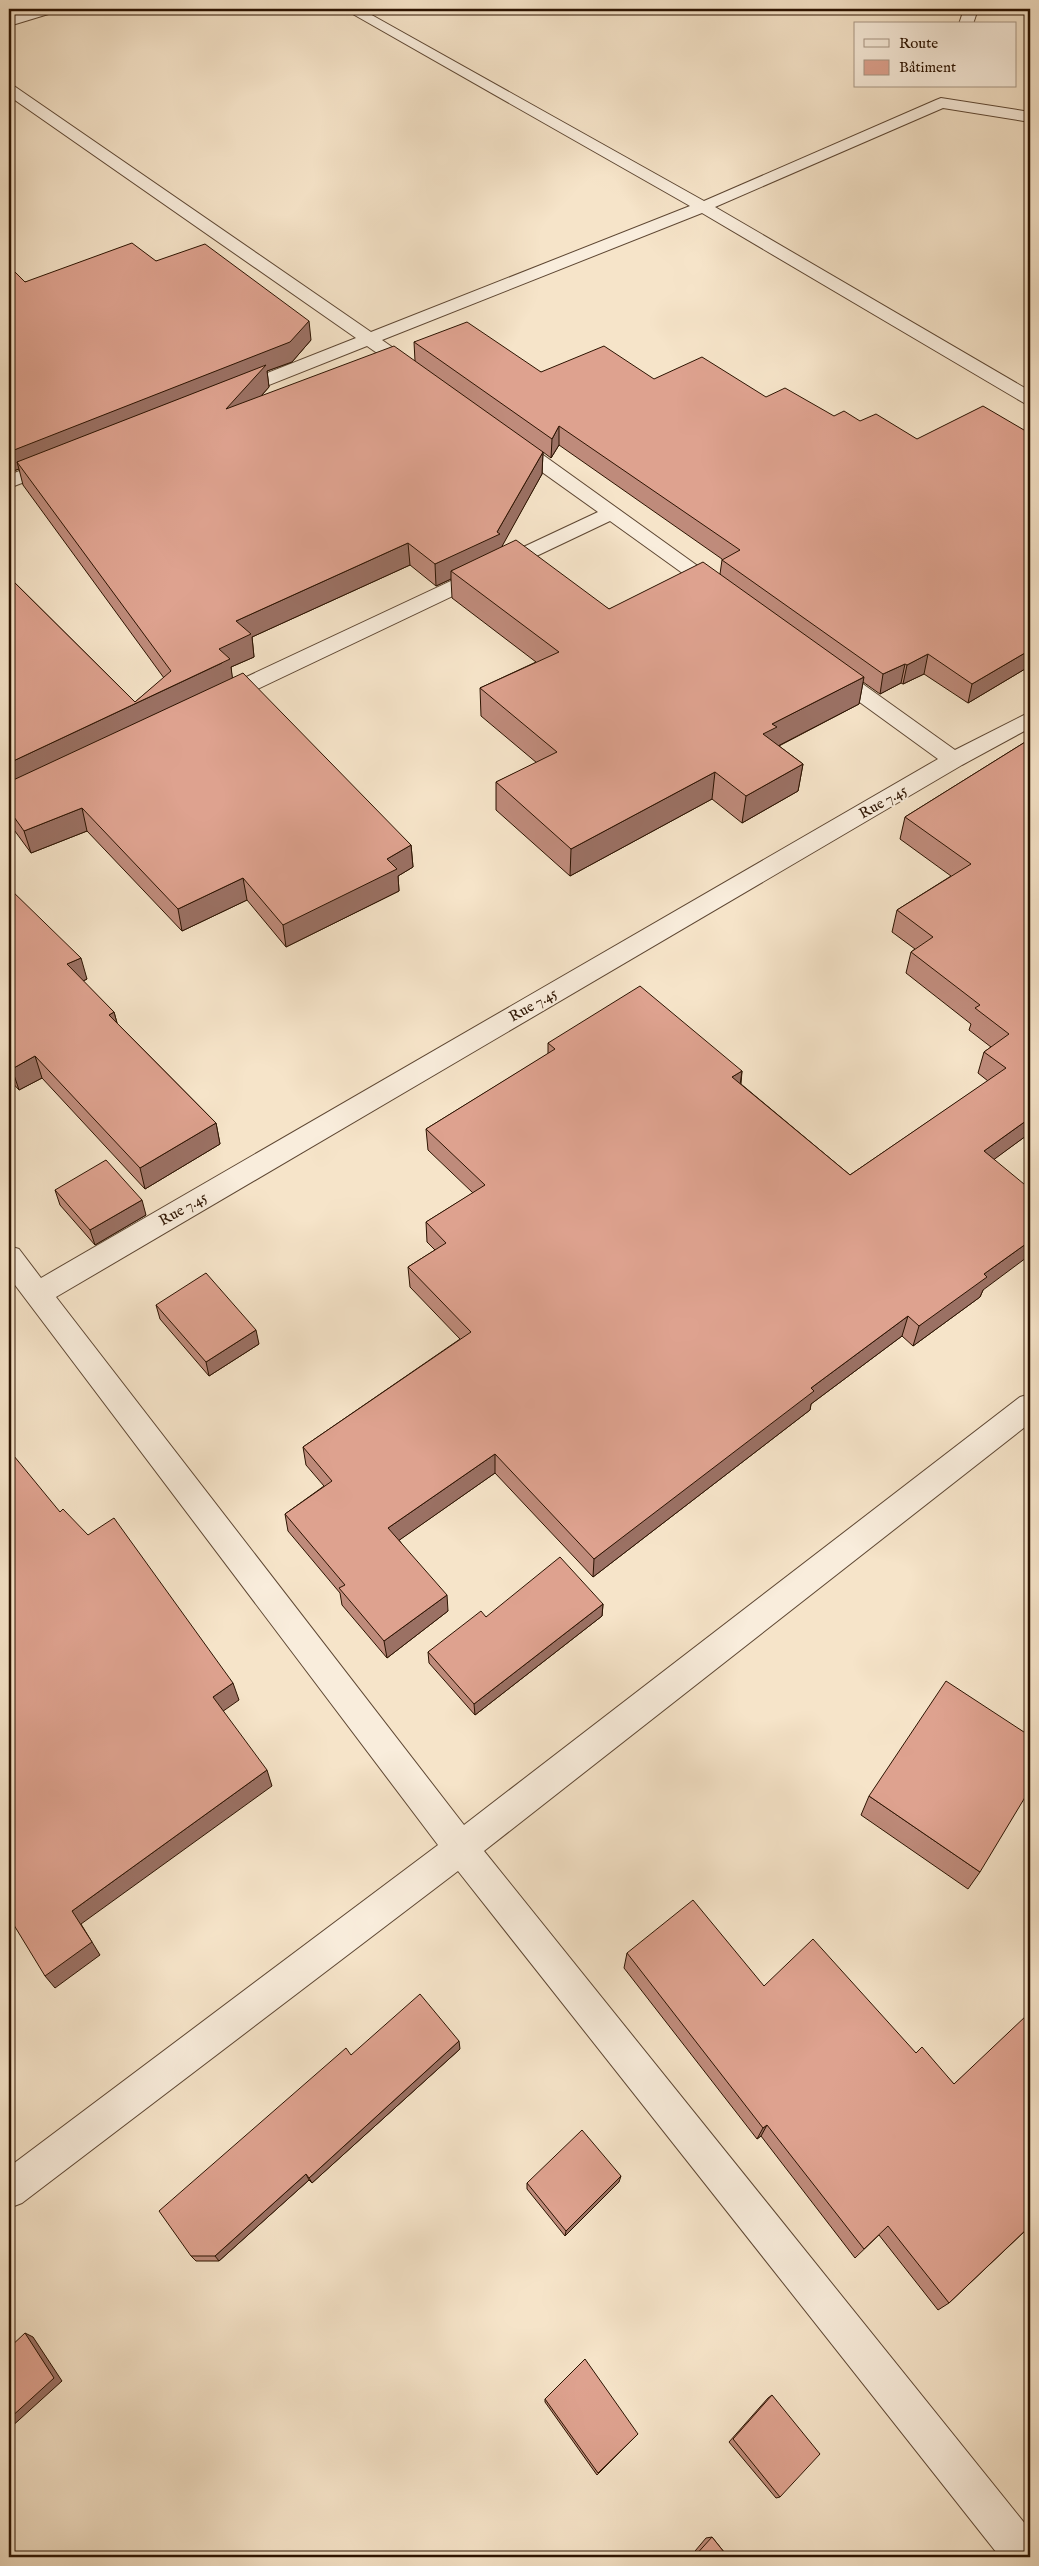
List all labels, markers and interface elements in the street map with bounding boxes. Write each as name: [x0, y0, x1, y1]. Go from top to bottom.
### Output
legend: [854, 22, 1016, 88]
text: Route: [899, 34, 938, 53]
text: Bâtiment: [899, 58, 956, 77]
street label: Rue 7.45: [856, 780, 911, 823]
street label: Rue 7.45: [506, 983, 561, 1026]
street label: Rue 7.45: [156, 1187, 211, 1230]

